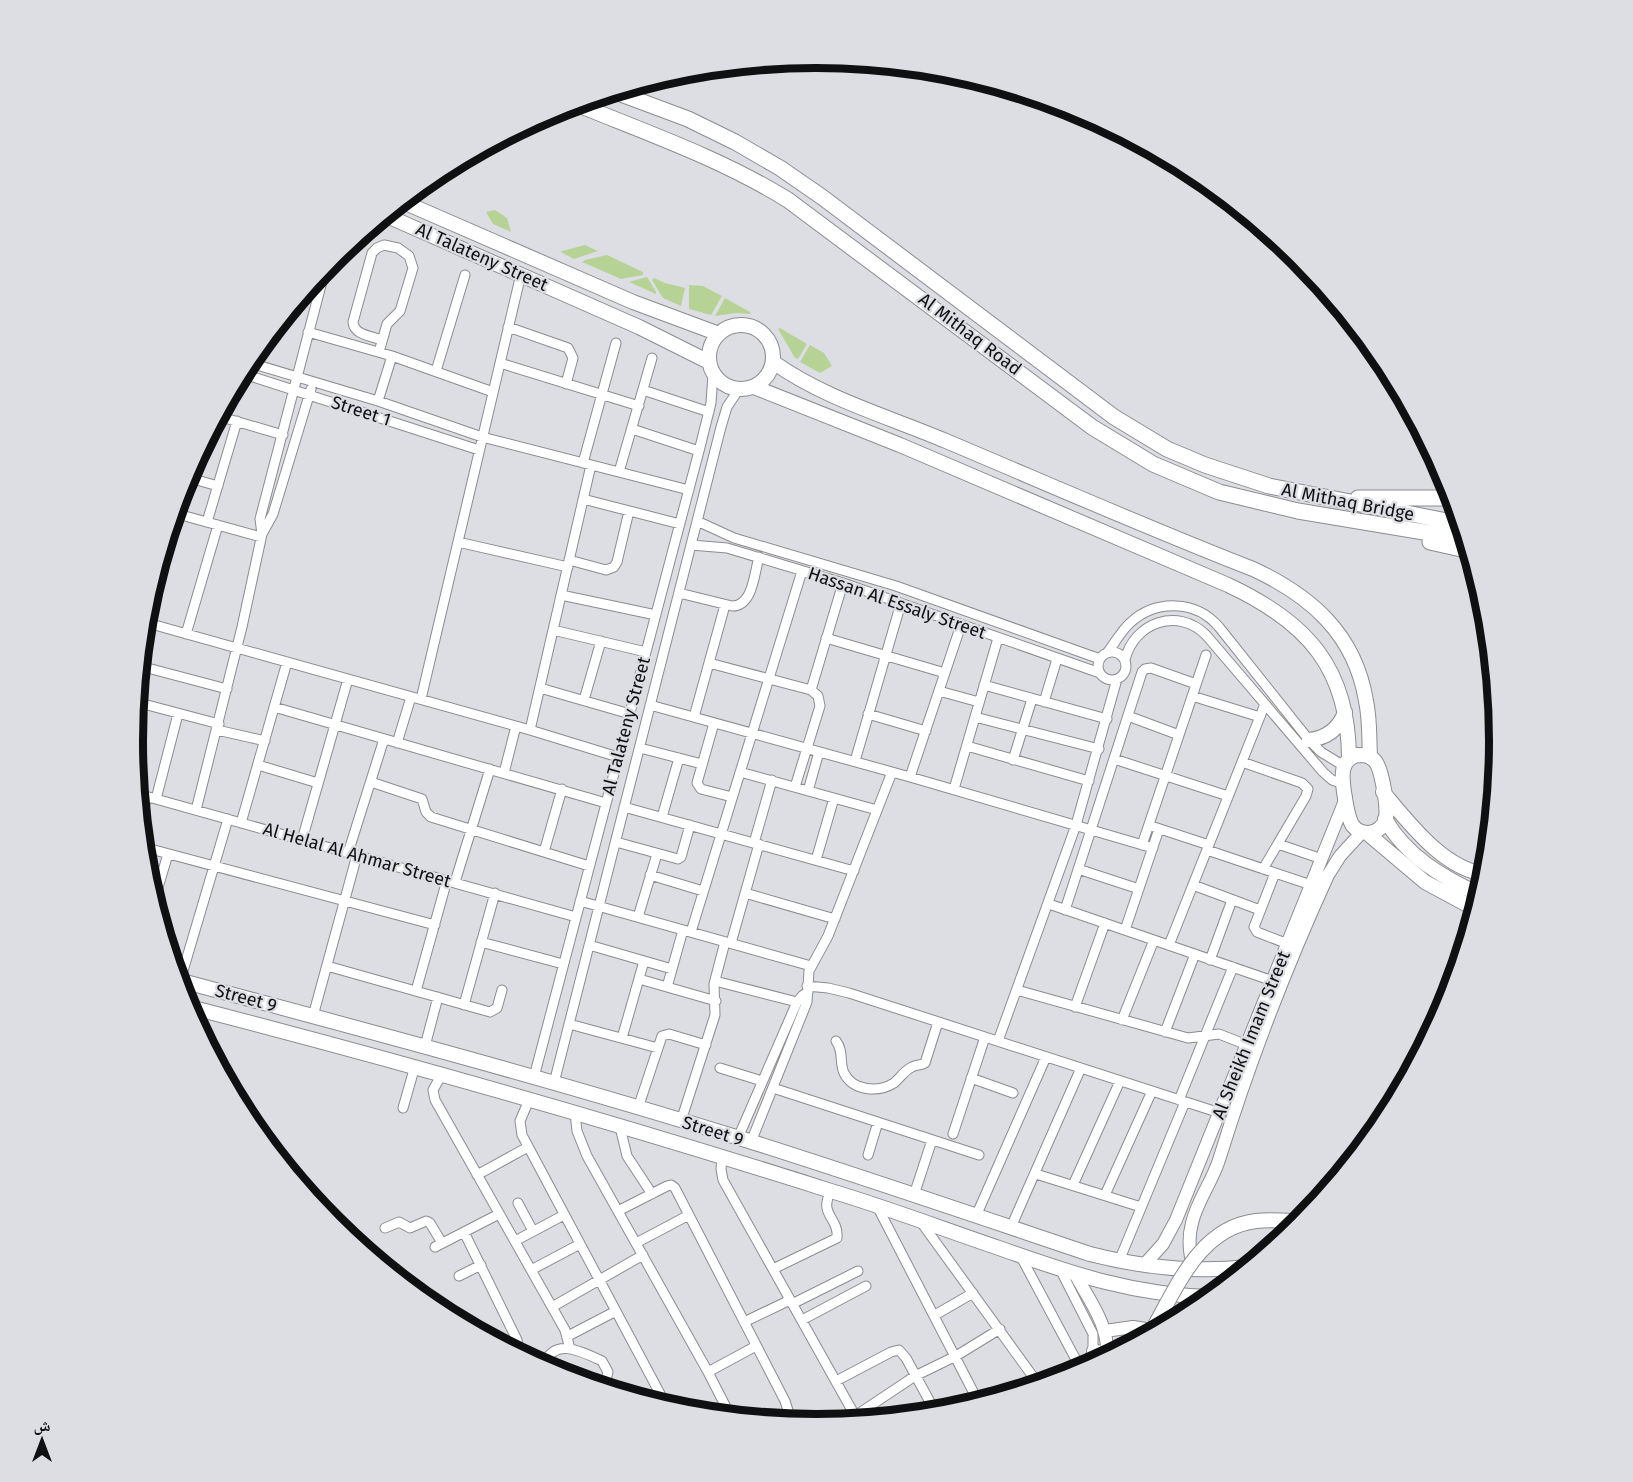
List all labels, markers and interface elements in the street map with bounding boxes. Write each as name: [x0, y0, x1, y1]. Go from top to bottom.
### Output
street label: Al Talateny Street: [413, 218, 552, 296]
street label: Al Mithaq Road: [914, 288, 1026, 380]
street label: Street 1: [328, 391, 394, 431]
street label: Al Mithaq Bridge: [1280, 478, 1416, 526]
street label: Hassan Al Essaly Street: [805, 562, 989, 644]
street label: Al Talateny Street: [597, 654, 655, 798]
street label: Al Helal Al Ahmar Street: [261, 818, 454, 892]
street label: Al Sheikh Imam Street: [1207, 947, 1295, 1122]
street label: Street 9: [213, 979, 279, 1017]
street label: Street 9: [680, 1111, 746, 1151]
north arrow: [12, 1410, 72, 1470]
text: ش: [34, 1416, 51, 1435]

